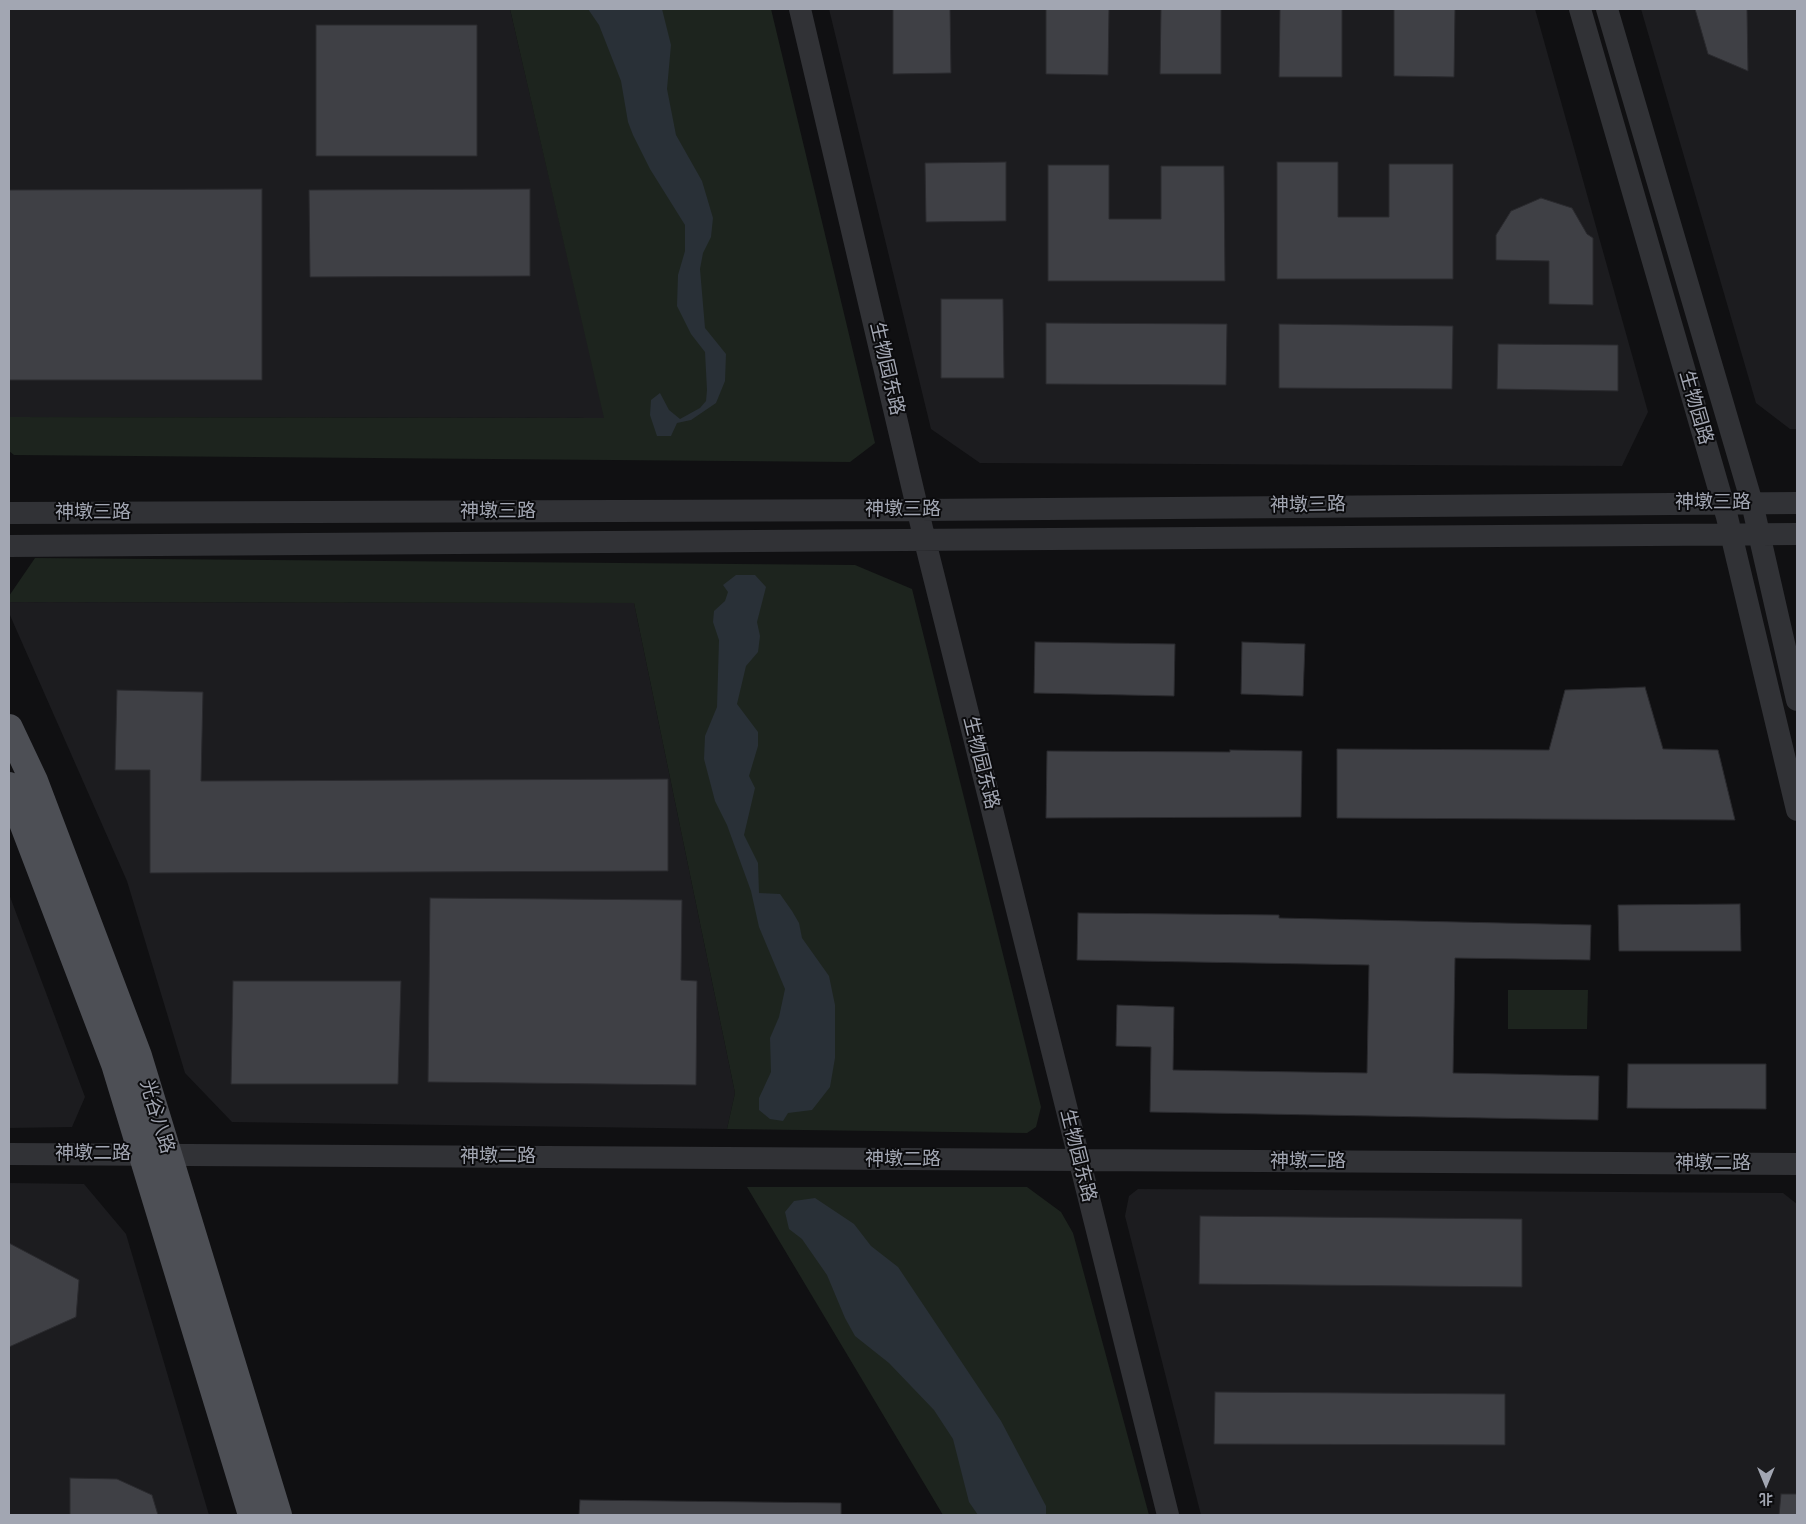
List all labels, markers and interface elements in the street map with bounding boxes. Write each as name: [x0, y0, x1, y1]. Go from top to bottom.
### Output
street label: 生物园东路: [864, 320, 908, 418]
street label: 生物园路: [1674, 368, 1716, 448]
street label: 神墩三路: [1675, 492, 1751, 514]
street label: 神墩三路: [1270, 494, 1346, 518]
street label: 神墩三路: [865, 499, 941, 521]
street label: 神墩三路: [460, 501, 536, 523]
street label: 神墩三路: [55, 502, 131, 524]
street label: 生物园东路: [957, 714, 1003, 812]
street label: 光谷八路: [134, 1077, 178, 1157]
street label: 生物园东路: [1054, 1107, 1100, 1205]
street label: 神墩二路: [55, 1143, 131, 1165]
street label: 神墩二路: [460, 1146, 536, 1168]
street label: 神墩二路: [865, 1149, 941, 1171]
street label: 神墩二路: [1270, 1151, 1346, 1173]
street label: 神墩二路: [1675, 1153, 1751, 1175]
north arrow: [1741, 1459, 1791, 1509]
text: 北: [1759, 1489, 1773, 1510]

